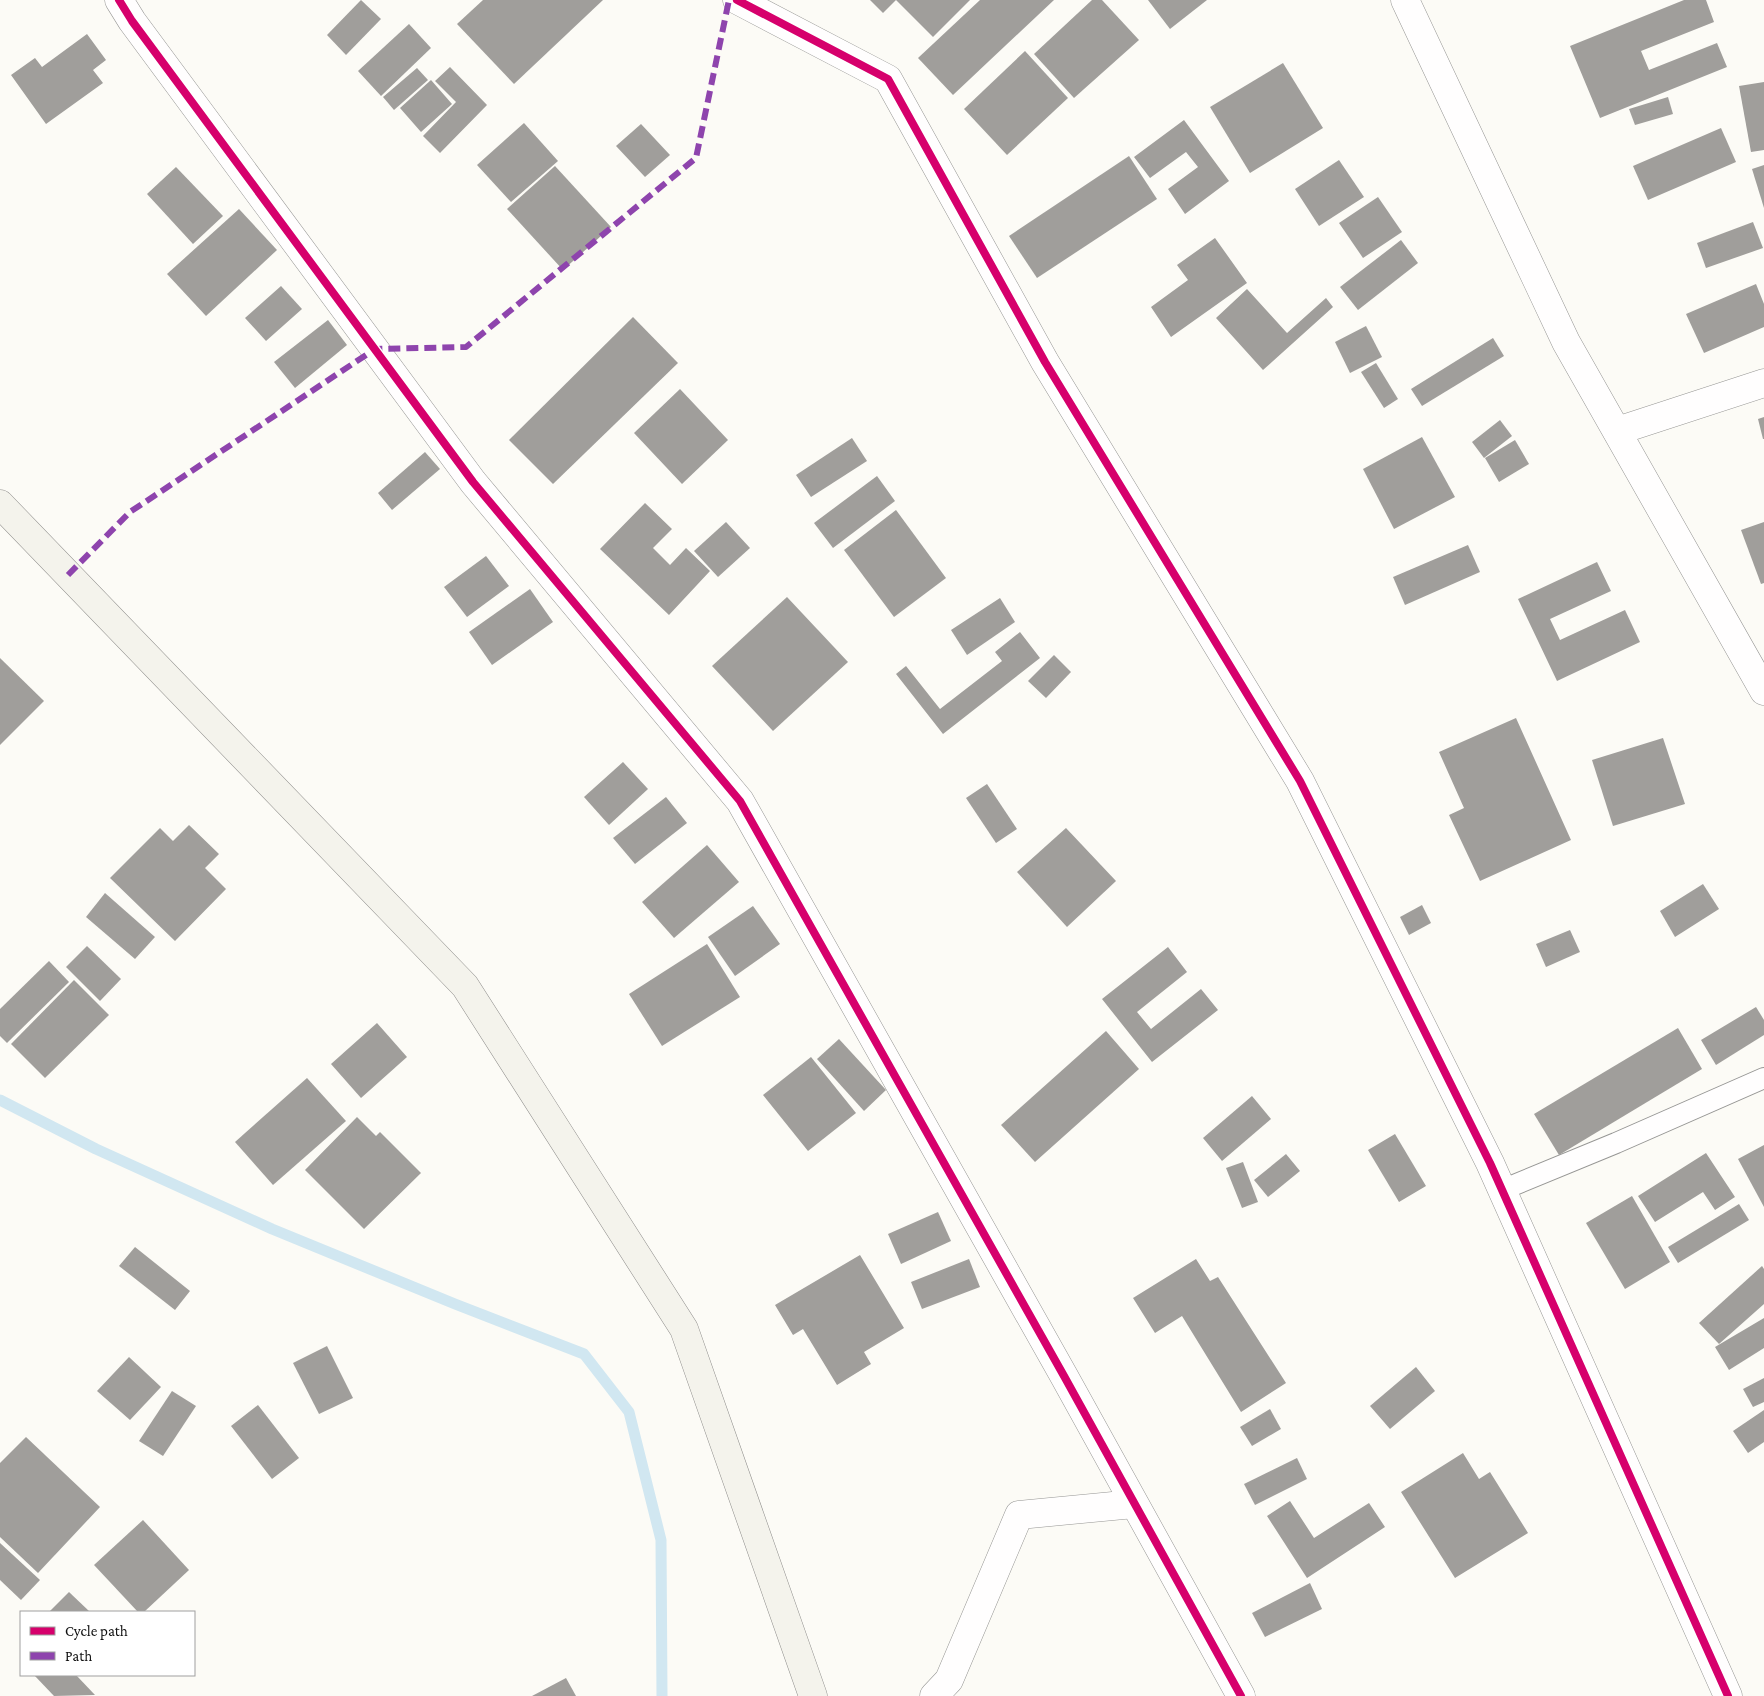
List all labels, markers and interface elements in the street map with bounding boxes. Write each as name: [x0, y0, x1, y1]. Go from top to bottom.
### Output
legend: [20, 1611, 195, 1676]
text: Cycle path: [65, 1623, 128, 1640]
text: Path: [65, 1648, 92, 1664]

